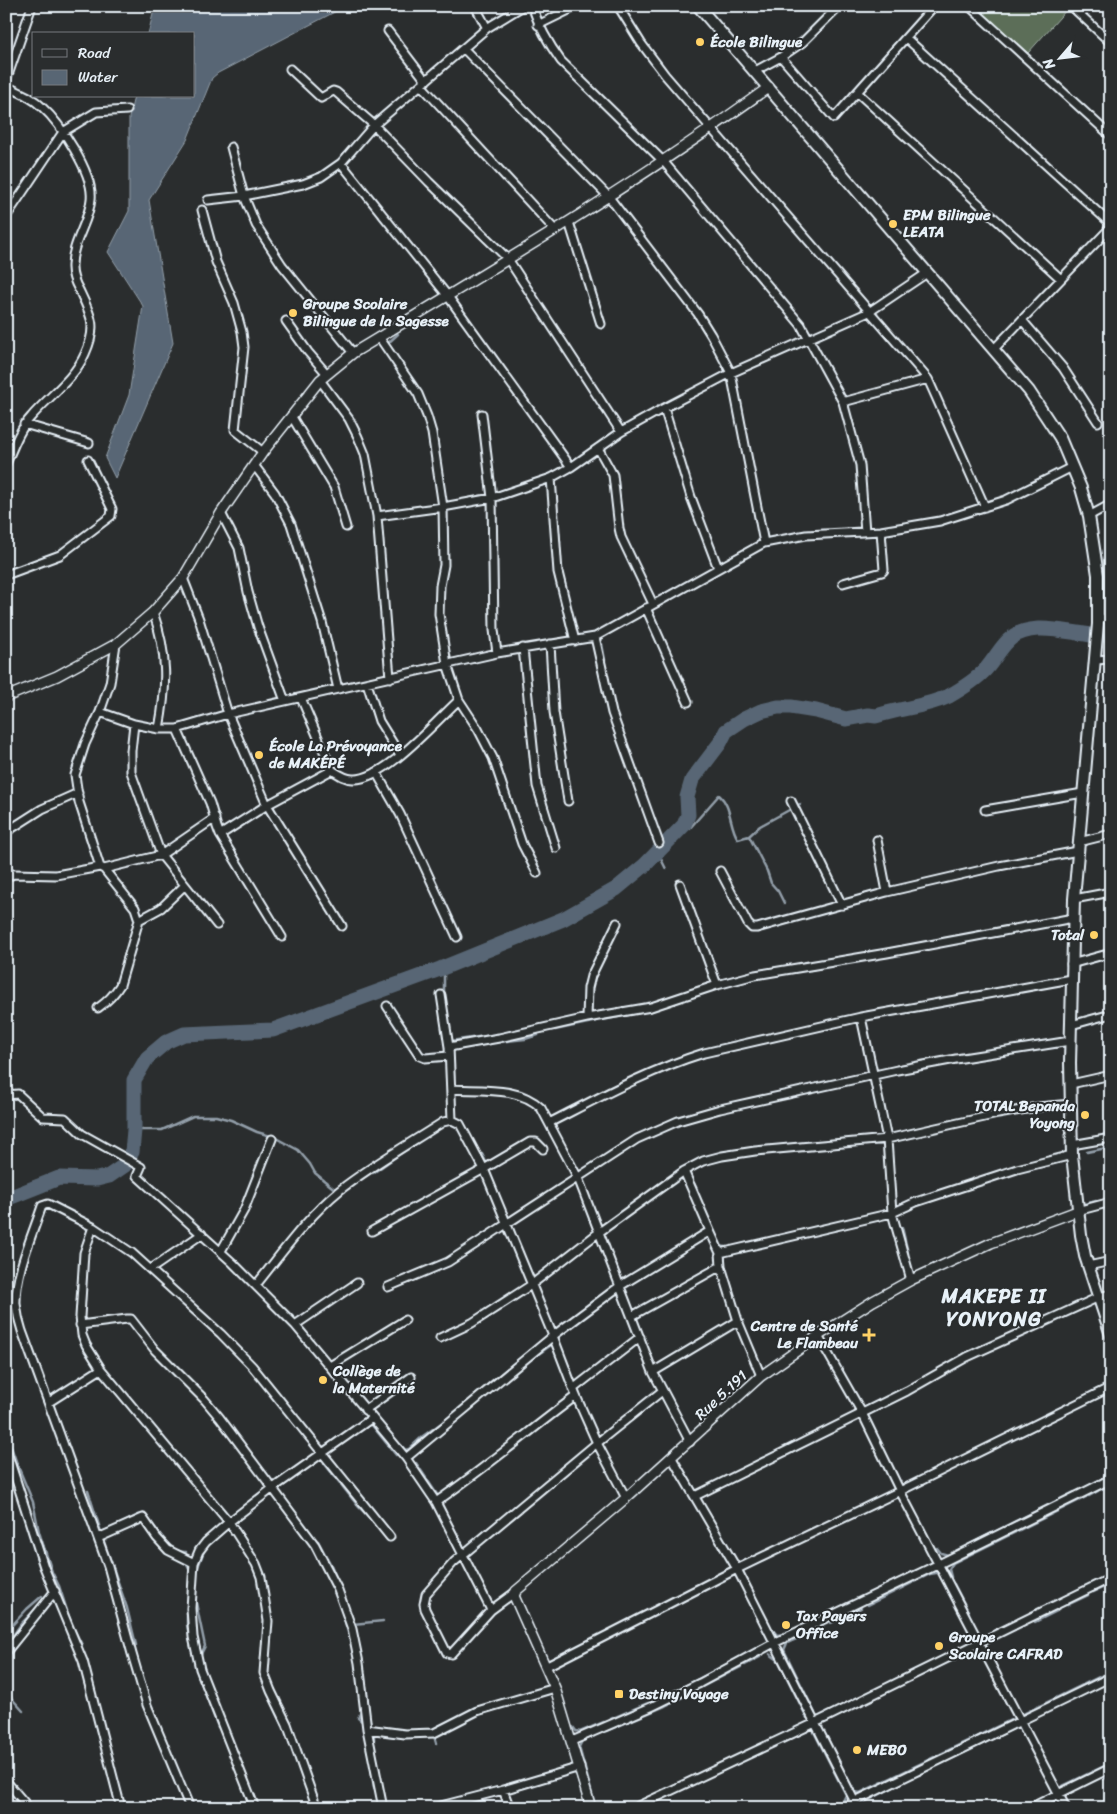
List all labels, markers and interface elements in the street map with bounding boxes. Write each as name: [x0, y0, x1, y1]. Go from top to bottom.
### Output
place label: École Bilingue: [710, 29, 803, 55]
legend: [32, 32, 195, 98]
north arrow: [1034, 32, 1084, 82]
marker: École Bilingue: [694, 36, 706, 48]
text: Road: [78, 40, 111, 66]
text: N: [1036, 53, 1063, 75]
text: Water: [78, 64, 118, 90]
place label: EPM Bilingue LEATA: [903, 202, 991, 245]
marker: EPM Bilingue LEATA: [887, 218, 899, 230]
place label: Groupe Scolaire Bilingue de la Sagesse: [302, 291, 450, 334]
marker: Groupe Scolaire Bilingue de la Sagesse: [287, 307, 299, 319]
place label: École La Prévoyance de MAKÉPÉ: [269, 733, 403, 776]
marker: École La Prévoyance de MAKÉPÉ: [253, 749, 265, 761]
place label: Total: [1051, 922, 1085, 948]
marker: Total: [1088, 929, 1100, 941]
place label: TOTAL Bepanda Yoyong: [974, 1093, 1075, 1136]
marker: TOTAL Bepanda Yoyong: [1079, 1109, 1091, 1121]
district label: MAKEPE II YONYONG: [941, 1279, 1048, 1337]
place label: Centre de Santé Le Flambeau: [750, 1313, 859, 1356]
marker: Centre de Santé Le Flambeau: [862, 1328, 876, 1342]
place label: Collège de la Maternité: [332, 1358, 415, 1401]
street label: Rue 5.191: [689, 1363, 753, 1427]
marker: Collège de la Maternité: [317, 1374, 329, 1386]
place label: Tax Payers Office: [795, 1603, 868, 1646]
marker: Tax Payers Office: [780, 1619, 792, 1631]
place label: Groupe Scolaire CAFRAD: [948, 1624, 1063, 1667]
marker: Groupe Scolaire CAFRAD: [933, 1640, 945, 1652]
place label: Destiny Voyage: [629, 1681, 729, 1707]
marker: Destiny Voyage: [613, 1688, 625, 1700]
place label: MEBO: [866, 1737, 907, 1763]
marker: MEBO: [851, 1744, 863, 1756]

